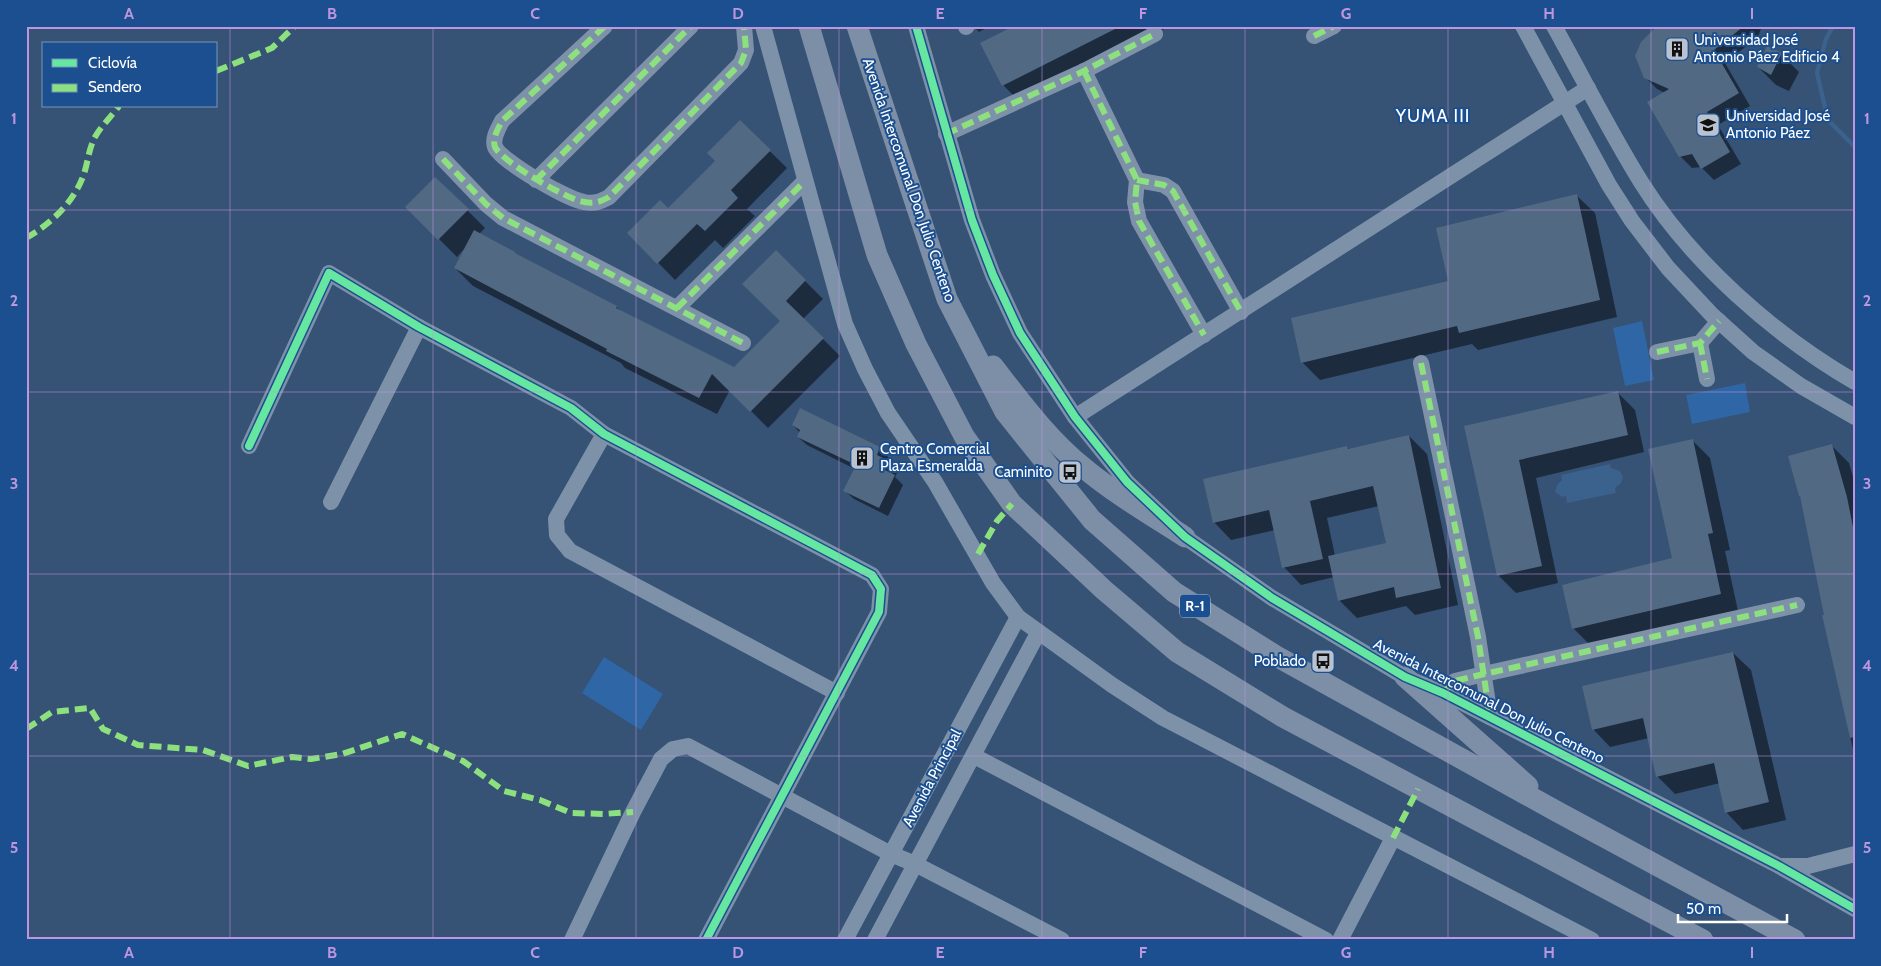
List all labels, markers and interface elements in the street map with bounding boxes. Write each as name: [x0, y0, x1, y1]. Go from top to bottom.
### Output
text: A: [124, 4, 134, 23]
text: B: [327, 4, 337, 23]
text: C: [530, 4, 540, 23]
text: D: [732, 4, 744, 23]
text: E: [935, 4, 945, 23]
text: F: [1139, 4, 1148, 23]
text: G: [1341, 4, 1351, 23]
text: H: [1543, 4, 1555, 23]
text: I: [1750, 4, 1754, 23]
place label: Universidad José Antonio Páez Edificio 4: [1694, 31, 1840, 66]
building icon: Universidad José Antonio Páez Edificio 4: [1664, 36, 1690, 62]
legend: [42, 42, 218, 108]
text: Ciclovía: [88, 54, 138, 72]
street label: Avenida Intercomunal Don Julio Centeno: [859, 56, 959, 304]
text: Sendero: [88, 78, 142, 96]
district label: YUMA III: [1395, 105, 1470, 127]
place label: Universidad José Antonio Páez: [1726, 107, 1831, 142]
text: 1: [11, 109, 17, 128]
text: 1: [1864, 109, 1870, 128]
school or university icon: Universidad José Antonio Páez: [1695, 112, 1721, 138]
text: 2: [10, 291, 18, 310]
text: 2: [1863, 291, 1871, 310]
place label: Centro Comercial Plaza Esmeralda: [880, 440, 990, 475]
building icon: Centro Comercial Plaza Esmeralda: [849, 445, 875, 471]
bus stop icon: Caminito: [1057, 459, 1083, 485]
place label: Caminito: [994, 463, 1052, 481]
text: 3: [10, 474, 18, 493]
text: 3: [1863, 474, 1871, 493]
road number: R-1: [1180, 594, 1210, 618]
street label: Avenida Intercomunal Don Julio Centeno: [1371, 635, 1607, 767]
bus stop icon: Poblado: [1310, 648, 1336, 674]
place label: Poblado: [1254, 652, 1306, 670]
text: 4: [9, 656, 19, 675]
text: 4: [1862, 656, 1872, 675]
street label: Avenida Principal: [899, 726, 965, 830]
text: 5: [10, 838, 18, 857]
text: 5: [1863, 838, 1871, 857]
scale bar: [1678, 891, 1787, 923]
text: 50 m: [1686, 900, 1721, 918]
text: A: [124, 943, 134, 962]
text: B: [327, 943, 337, 962]
text: C: [530, 943, 540, 962]
text: D: [732, 943, 744, 962]
text: E: [935, 943, 945, 962]
text: F: [1139, 943, 1148, 962]
text: G: [1341, 943, 1351, 962]
text: H: [1543, 943, 1555, 962]
text: I: [1750, 943, 1754, 962]

